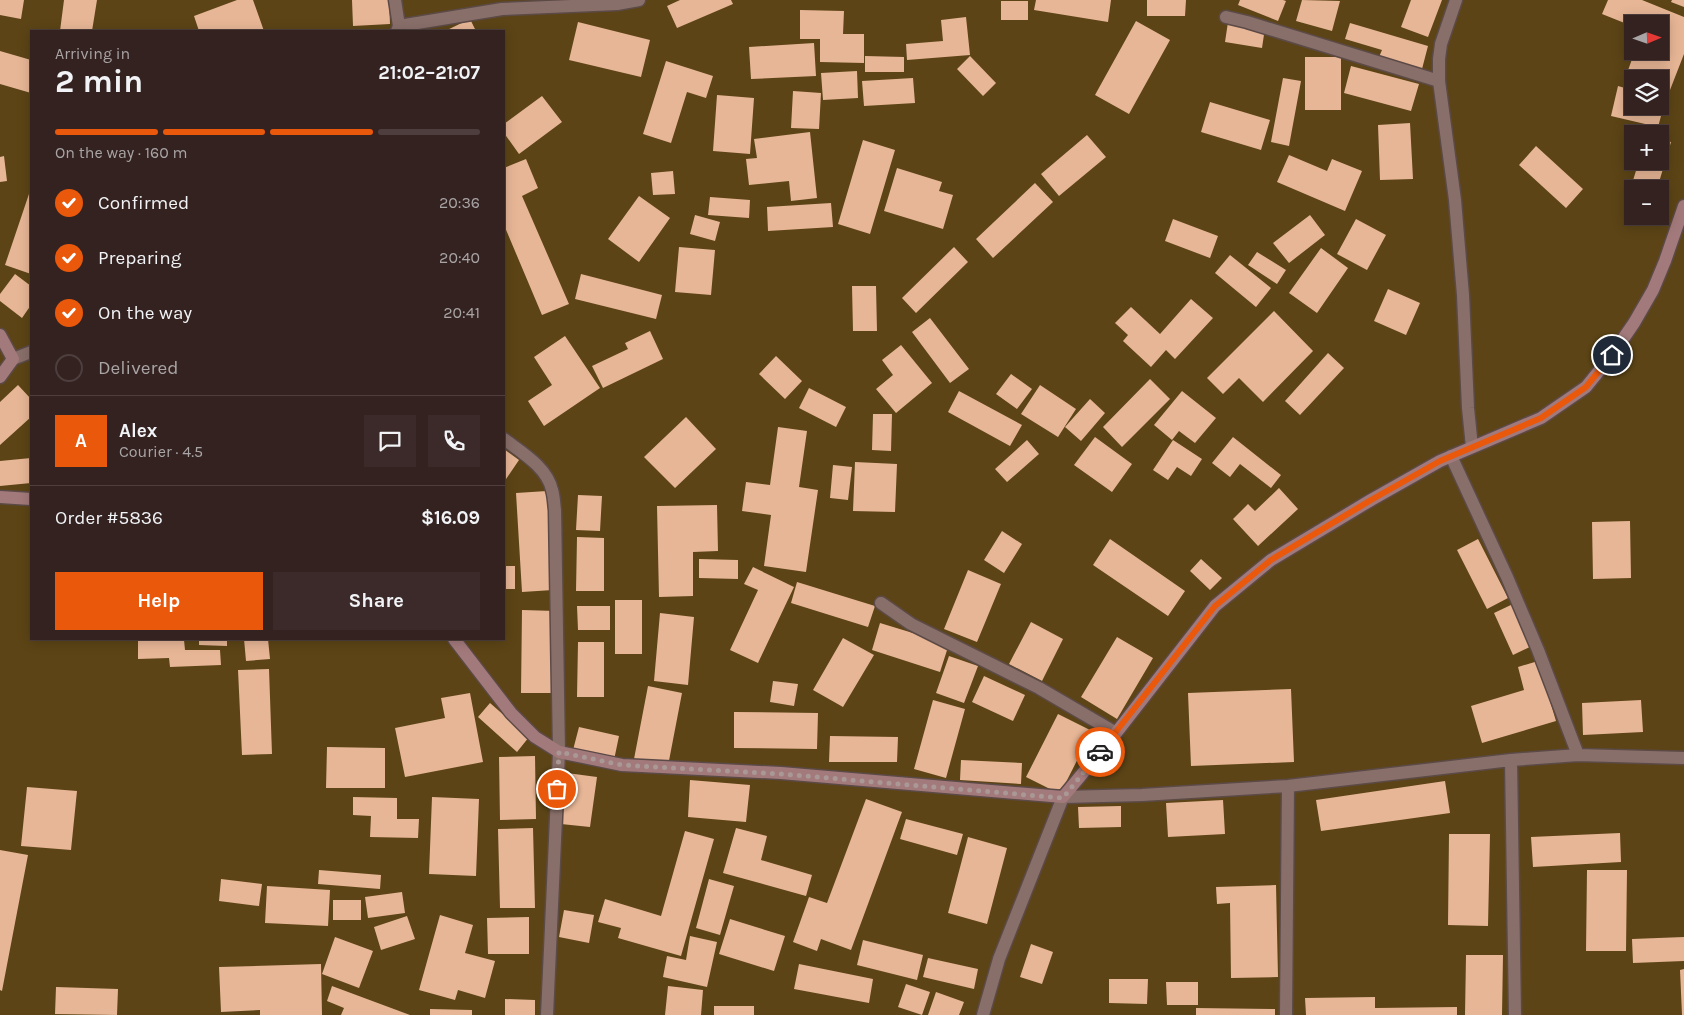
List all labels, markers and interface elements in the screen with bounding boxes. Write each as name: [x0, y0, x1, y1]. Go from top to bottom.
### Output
north arrow: [1624, 15, 1669, 60]
map controls: [1624, 15, 1669, 225]
text: Arriving in: [55, 44, 130, 63]
text: 21:02–21:07: [378, 62, 480, 84]
text: 2 min: [55, 63, 143, 100]
button: layers: [1624, 70, 1669, 115]
button: +: [1624, 125, 1669, 170]
text: On the way · 160 m: [55, 143, 188, 162]
button: −: [1624, 180, 1669, 225]
icon: check: [55, 189, 83, 217]
text: Confirmed: [98, 192, 189, 214]
text: 20:36: [439, 193, 480, 212]
icon: check: [55, 244, 83, 272]
text: Preparing: [98, 247, 181, 269]
text: 20:40: [439, 248, 480, 267]
icon: check: [55, 299, 83, 327]
text: On the way: [98, 302, 192, 324]
text: 20:41: [443, 303, 480, 322]
pin: [1591, 334, 1633, 376]
icon: home: [1598, 341, 1626, 369]
text: Delivered: [98, 357, 178, 379]
button: chat: [364, 415, 416, 467]
button: phone: [428, 415, 480, 467]
text: Alex: [119, 420, 157, 442]
text: A: [75, 430, 87, 452]
text: Courier · 4.5: [119, 442, 203, 461]
text: Order #5836: [55, 507, 163, 529]
text: $16.09: [421, 507, 480, 529]
button: Help: [55, 572, 263, 630]
button: Share: [273, 572, 480, 630]
courier: [1075, 727, 1125, 777]
icon: car: [1086, 738, 1114, 766]
pin: [536, 768, 578, 810]
icon: bag: [543, 775, 571, 803]

